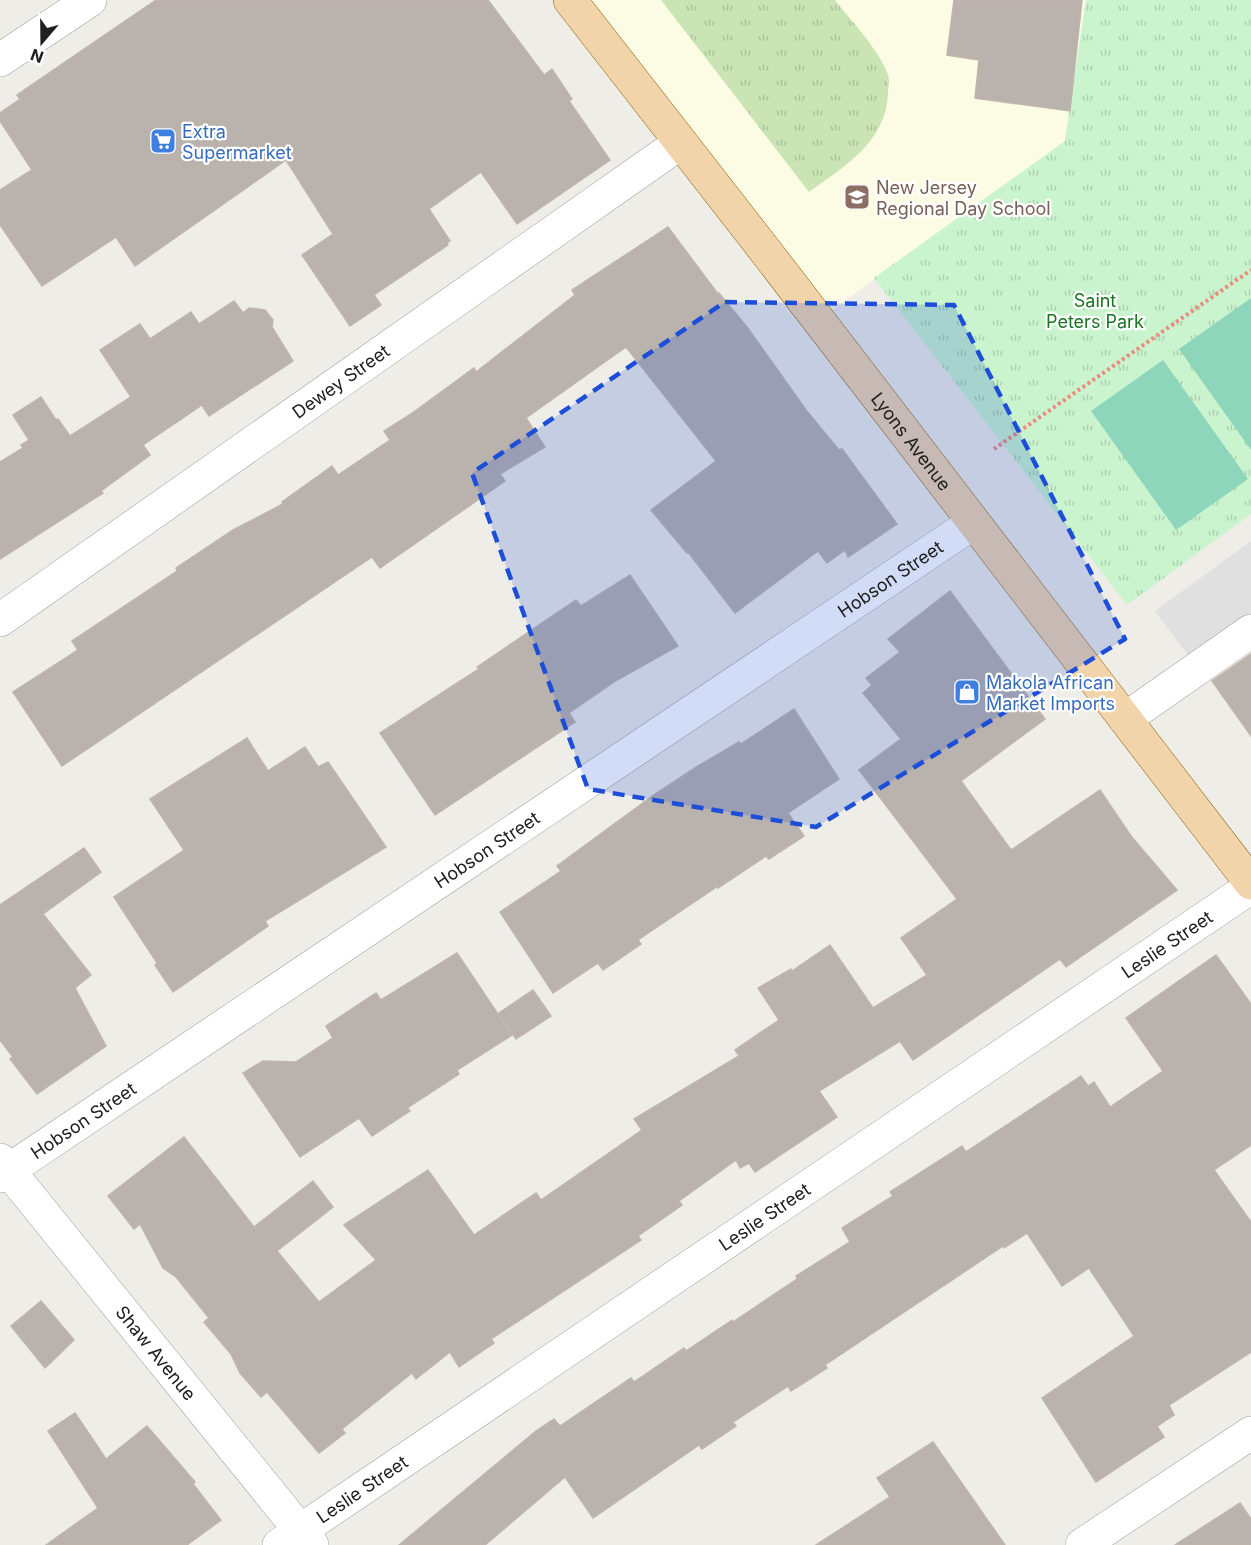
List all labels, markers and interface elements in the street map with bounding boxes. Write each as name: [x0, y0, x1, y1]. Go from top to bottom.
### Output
north arrow: [12, 12, 72, 72]
text: N: [28, 45, 46, 68]
place label: Extra Supermarket: [182, 121, 292, 163]
supermarket icon: Extra Supermarket: [148, 126, 178, 156]
place label: New Jersey Regional Day School: [876, 177, 1051, 219]
school or university icon: New Jersey Regional Day School: [842, 182, 872, 212]
park label: Saint Peters Park: [1046, 290, 1144, 332]
street label: Dewey Street: [288, 340, 393, 422]
street label: Lyons Avenue: [867, 388, 956, 494]
street label: Hobson Street: [834, 536, 947, 621]
place label: Makola African Market Imports: [986, 672, 1115, 714]
shop icon: Makola African Market Imports: [952, 677, 982, 707]
street label: Hobson Street: [430, 807, 543, 892]
street label: Leslie Street: [1117, 906, 1216, 982]
street label: Hobson Street: [27, 1077, 140, 1163]
street label: Leslie Street: [715, 1178, 814, 1255]
street label: Shaw Avenue: [112, 1301, 201, 1404]
street label: Leslie Street: [312, 1451, 411, 1527]

